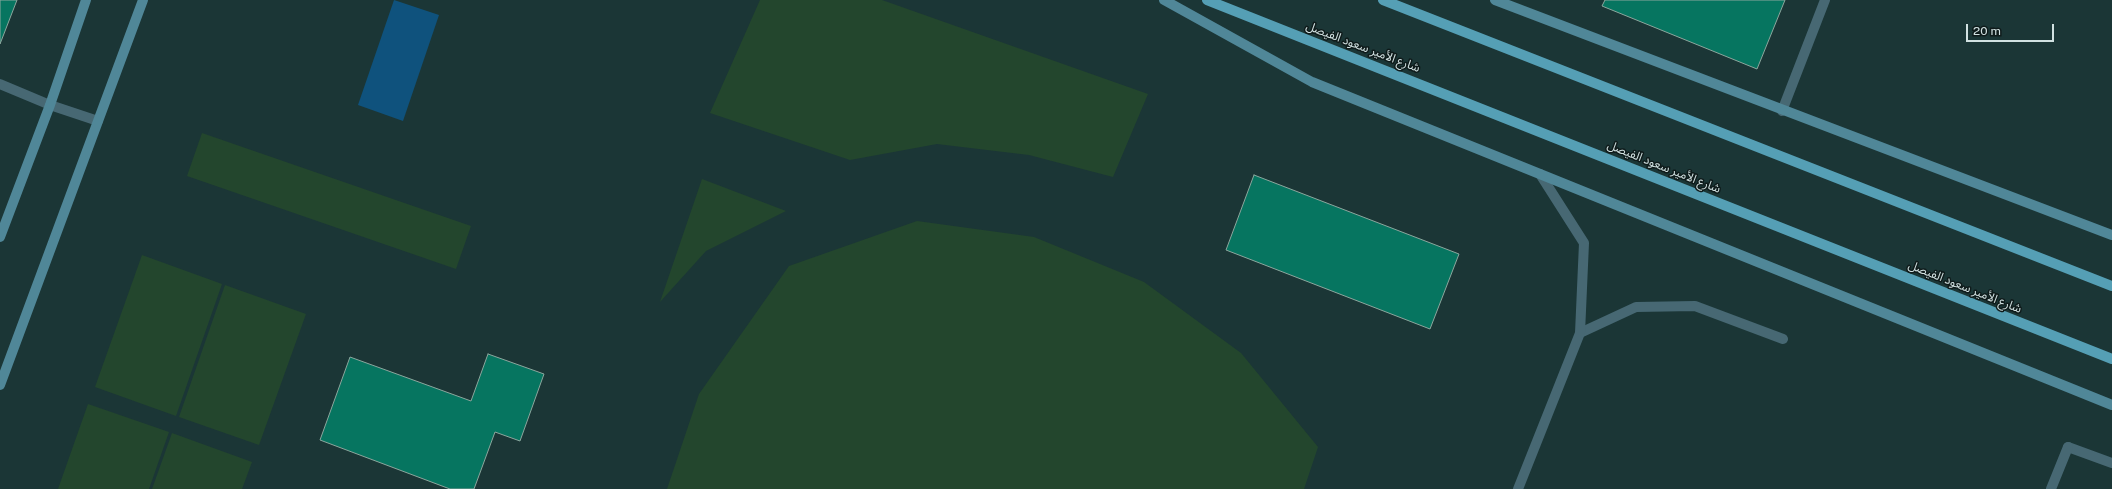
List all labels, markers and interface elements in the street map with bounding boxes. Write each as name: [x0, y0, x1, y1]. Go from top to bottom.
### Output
scale bar: [1968, 16, 2056, 42]
street label: شارع الأمير سعود الفيصل: [1304, 19, 1422, 75]
text: 20 m: [1973, 24, 2001, 38]
street label: شارع الأمير سعود الفيصل: [1605, 138, 1723, 196]
street label: شارع الأمير سعود الفيصل: [1906, 258, 2024, 316]

